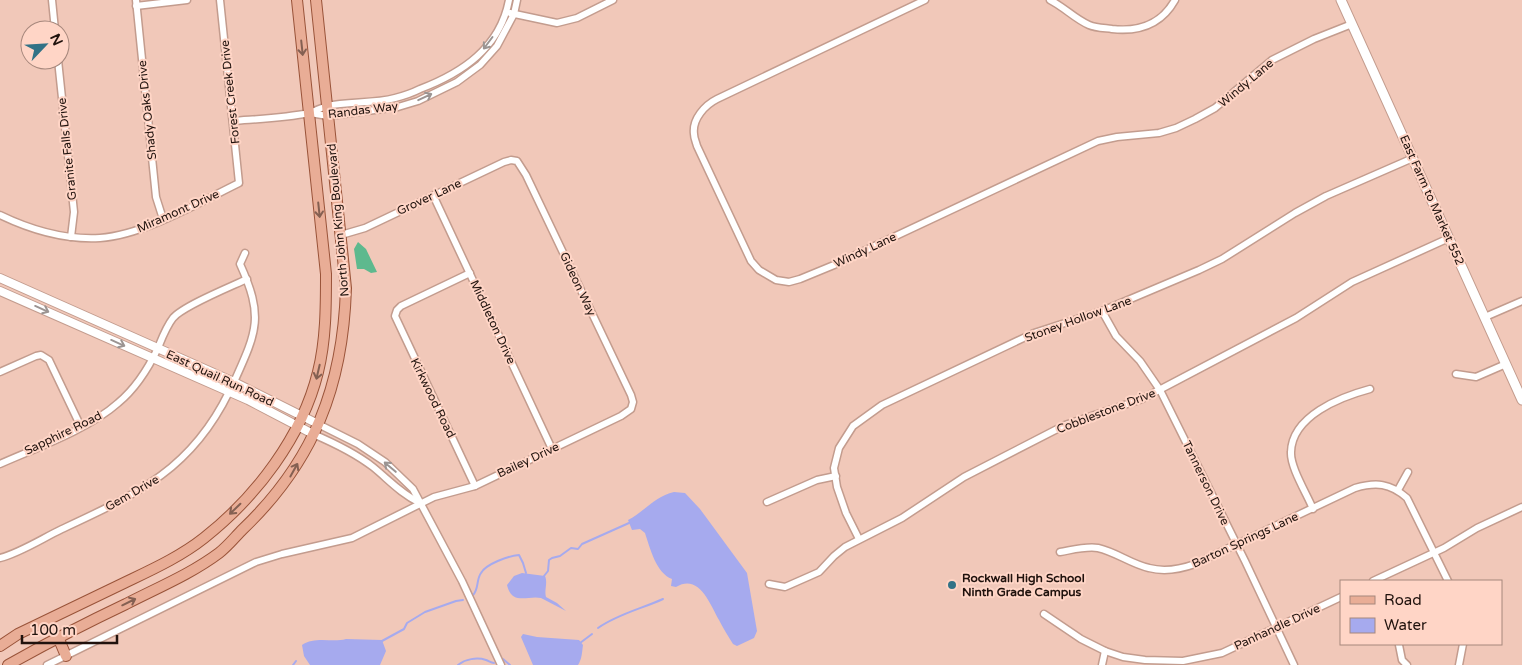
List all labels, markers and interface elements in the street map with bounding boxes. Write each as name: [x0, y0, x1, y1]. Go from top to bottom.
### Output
north arrow: [20, 20, 70, 70]
text: N: [46, 31, 66, 48]
one-way arrow: [483, 36, 494, 49]
street label: Forest Creek Drive: [218, 39, 242, 145]
one-way arrow: [297, 40, 307, 56]
street label: Windy Lane: [1216, 56, 1276, 110]
street label: Shady Oaks Drive: [135, 59, 159, 160]
one-way arrow: [417, 92, 432, 102]
street label: Granite Falls Drive: [55, 97, 79, 201]
street label: Randas Way: [327, 99, 399, 121]
street label: East Farm to Market 552: [1397, 133, 1467, 267]
street label: North John King Boulevard: [324, 143, 352, 297]
street label: Grover Lane: [395, 176, 464, 218]
street label: Miramont Drive: [135, 187, 221, 235]
one-way arrow: [314, 202, 324, 218]
street label: Windy Lane: [832, 229, 899, 271]
street label: Gideon Way: [557, 250, 599, 319]
street label: Middleton Drive: [467, 278, 519, 366]
street label: Stoney Hollow Lane: [1023, 293, 1133, 345]
one-way arrow: [34, 305, 49, 314]
one-way arrow: [110, 338, 125, 348]
street label: East Quail Run Road: [164, 347, 276, 409]
street label: Kirkwood Road: [408, 356, 458, 440]
one-way arrow: [313, 363, 322, 379]
street label: Cobblestone Drive: [1055, 386, 1158, 436]
street label: Sapphire Road: [22, 408, 104, 458]
street label: Bailey Drive: [495, 439, 561, 480]
street label: Tannerson Drive: [1180, 439, 1233, 528]
one-way arrow: [383, 461, 396, 472]
one-way arrow: [289, 463, 299, 477]
street label: Gem Drive: [103, 472, 161, 514]
one-way arrow: [229, 503, 242, 515]
street label: Barton Springs Lane: [1190, 509, 1301, 571]
place label: Rockwall High School Ninth Grade Campus: [962, 571, 1085, 600]
marker: Rockwall High School Ninth Grade Campus: [946, 579, 958, 591]
legend: [1340, 580, 1502, 645]
text: Road: [1384, 591, 1422, 609]
one-way arrow: [121, 597, 136, 607]
street label: Panhandle Drive: [1232, 601, 1322, 653]
scale bar: [22, 612, 118, 644]
text: Water: [1384, 616, 1427, 634]
text: 100 m: [30, 621, 76, 639]

